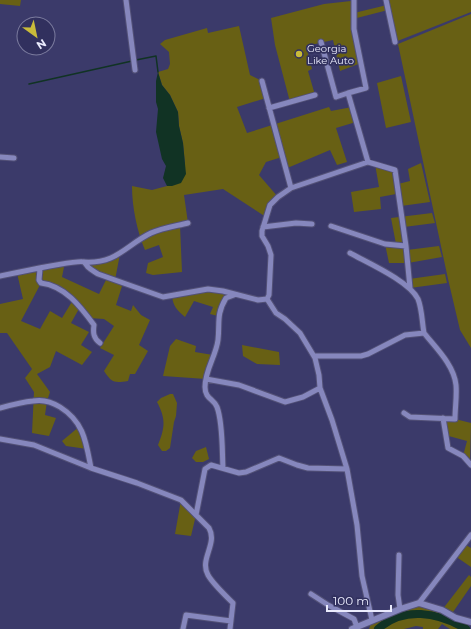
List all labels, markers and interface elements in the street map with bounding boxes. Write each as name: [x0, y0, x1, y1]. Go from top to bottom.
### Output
north arrow: [16, 16, 56, 56]
text: N: [34, 36, 49, 53]
place label: Georgia Like Auto: [307, 42, 354, 67]
marker: Georgia Like Auto: [294, 49, 304, 59]
scale bar: [327, 587, 391, 613]
text: 100 m: [333, 593, 369, 608]

